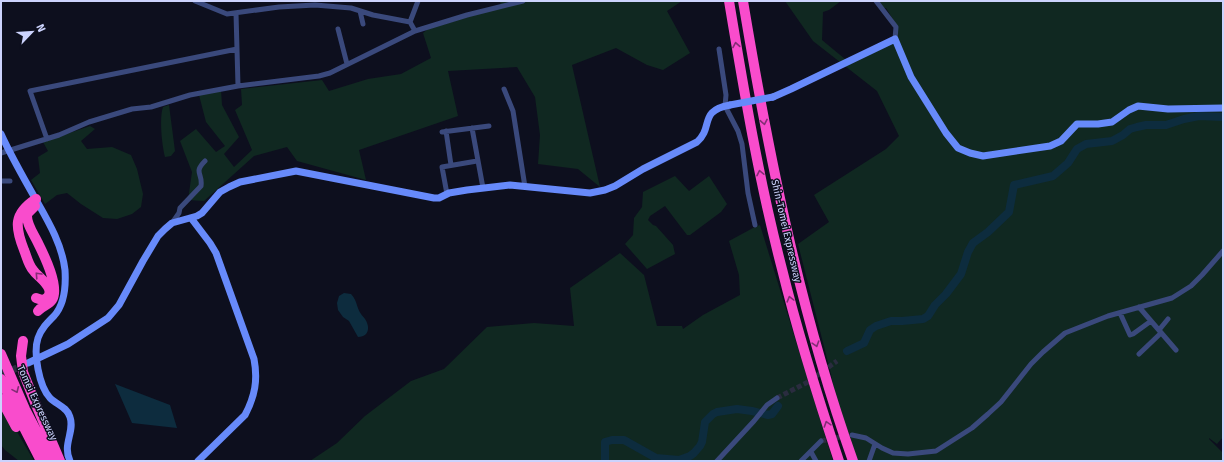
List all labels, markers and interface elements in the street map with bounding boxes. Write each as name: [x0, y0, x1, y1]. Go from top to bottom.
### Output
north arrow: [12, 12, 52, 52]
text: N: [33, 22, 48, 34]
one-way arrow: [733, 42, 741, 48]
one-way arrow: [759, 119, 768, 125]
one-way arrow: [757, 170, 765, 176]
street label: Shin-Tomei Expressway: [768, 178, 804, 284]
one-way arrow: [35, 272, 42, 280]
one-way arrow: [786, 296, 794, 303]
one-way arrow: [811, 340, 820, 347]
street label: Tomei Expressway: [14, 364, 60, 443]
one-way arrow: [11, 385, 19, 393]
one-way arrow: [823, 421, 832, 428]

